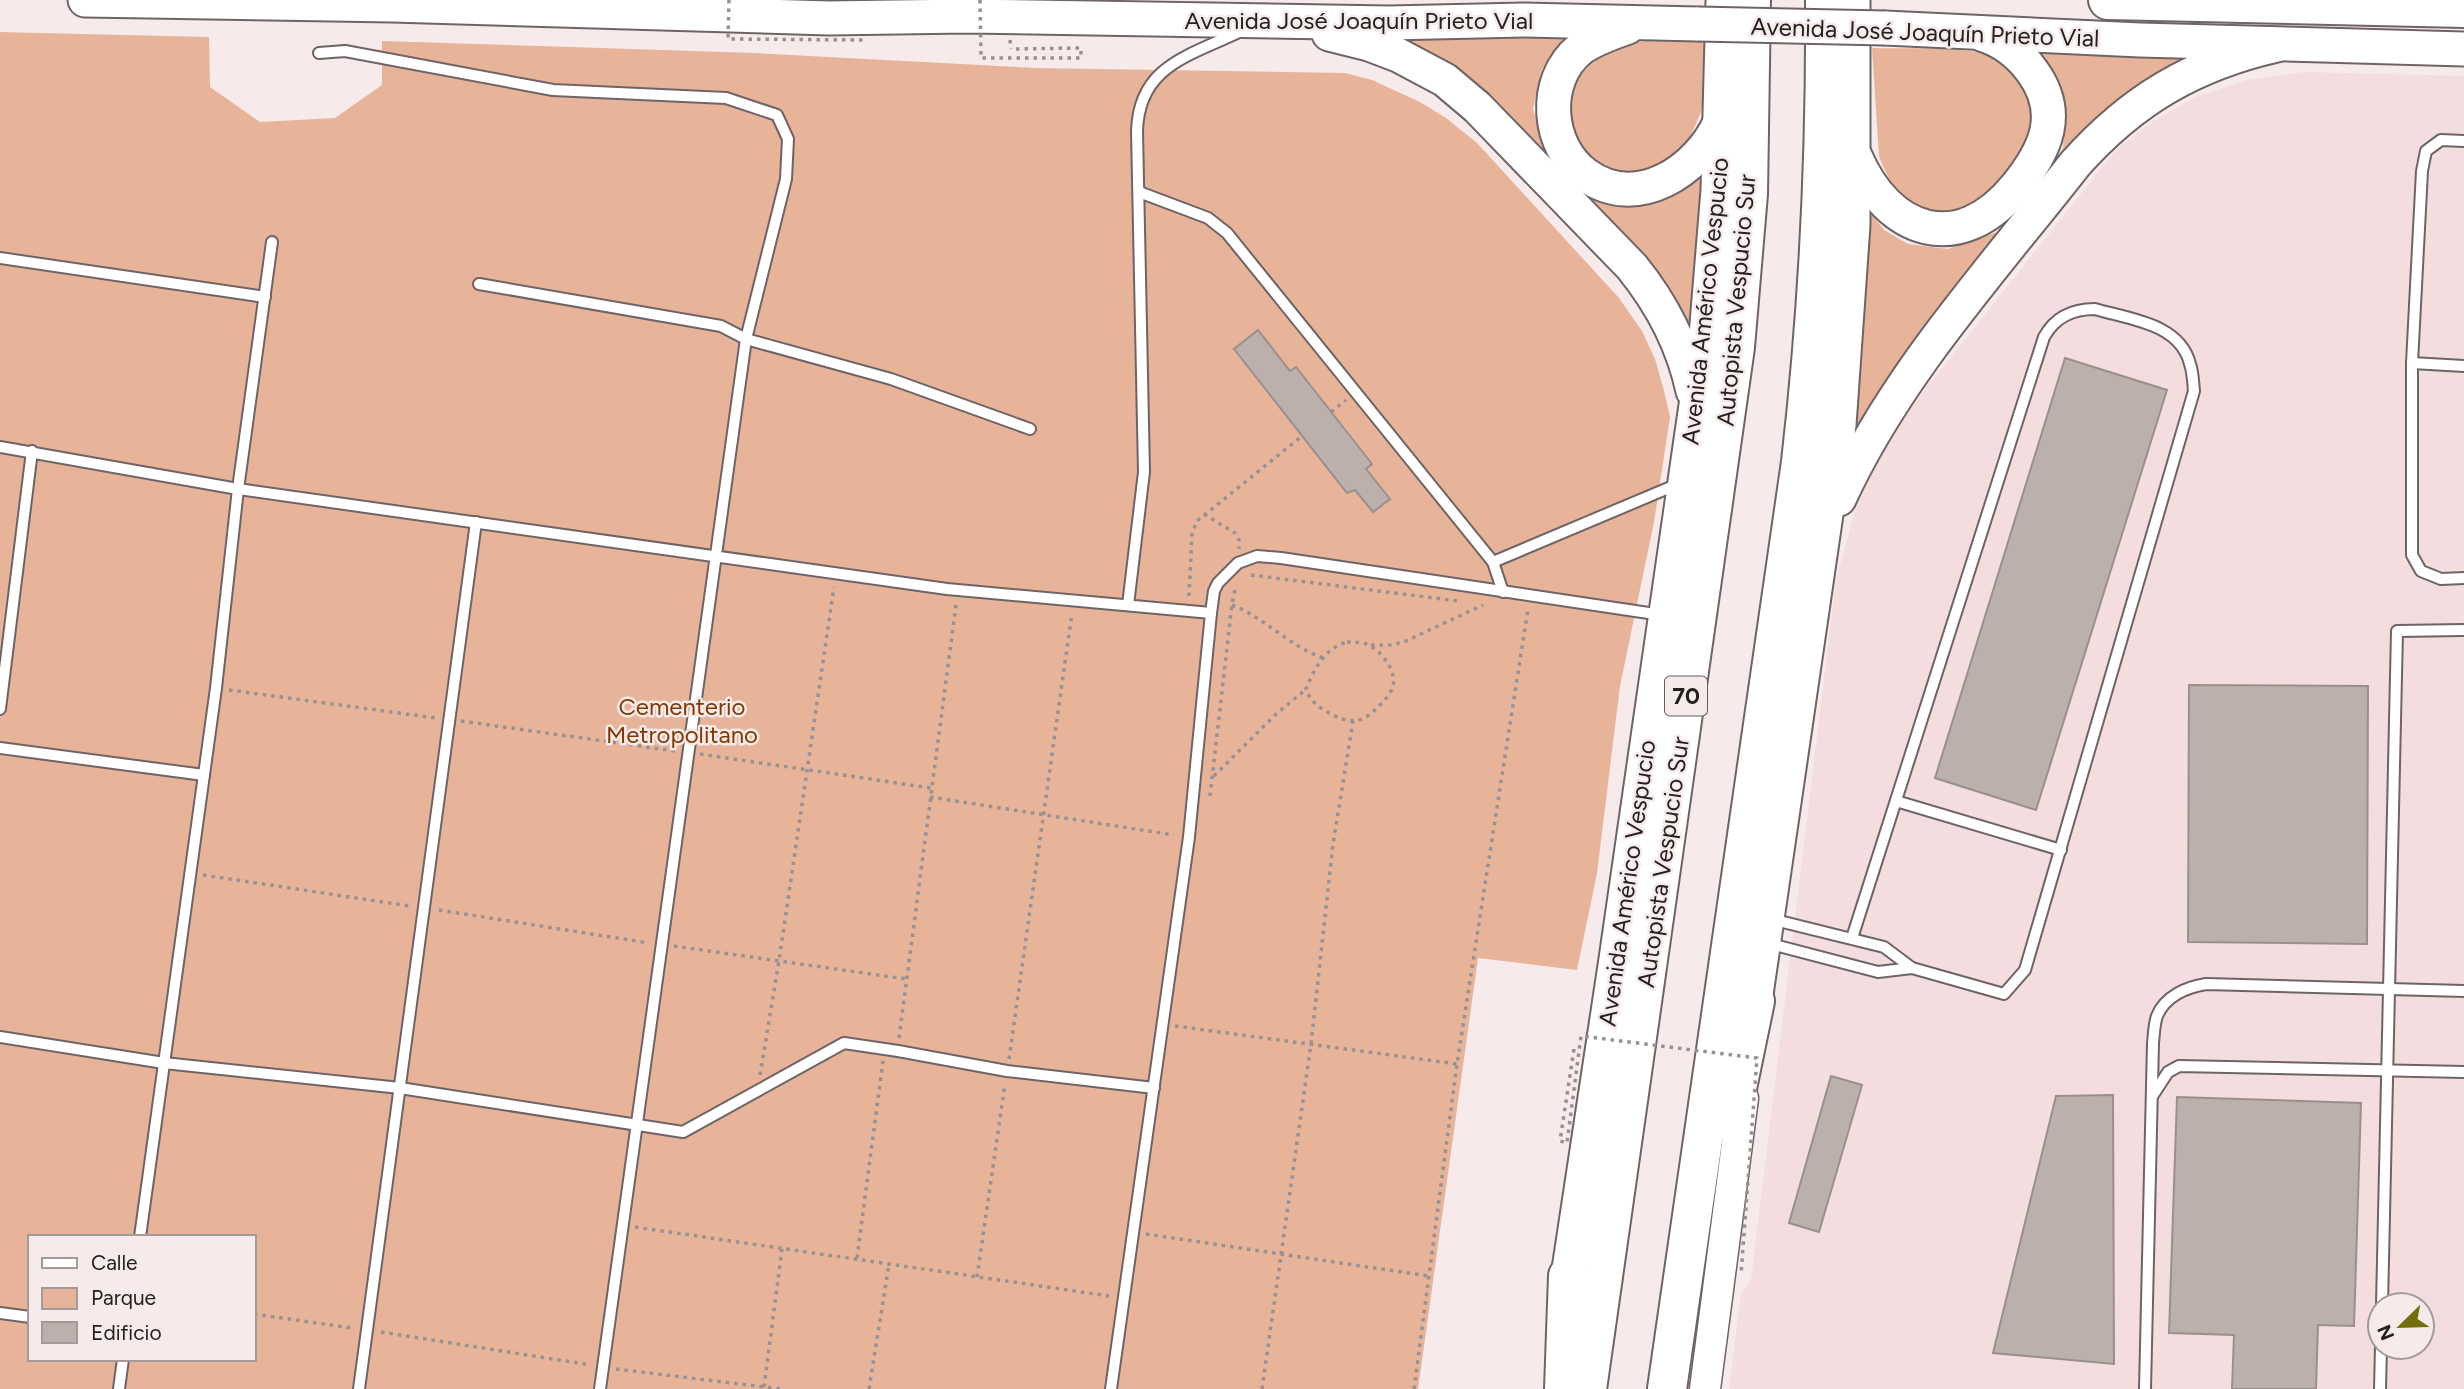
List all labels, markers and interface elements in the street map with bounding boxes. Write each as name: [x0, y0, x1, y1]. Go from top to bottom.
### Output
street label: Avenida José Joaquín Prieto Vial: [1185, 6, 1533, 35]
street label: Avenida José Joaquín Prieto Vial: [1750, 11, 2100, 53]
street label: Avenida Américo Vespucio: [1675, 156, 1735, 446]
street label: Autopista Vespucio Sur: [1711, 173, 1761, 427]
road number: 70: [1665, 676, 1707, 716]
park label: Cementerio Metropolitano: [606, 692, 758, 749]
street label: Autopista Vespucio Sur: [1631, 735, 1695, 989]
street label: Avenida Américo Vespucio: [1593, 738, 1661, 1028]
legend: [28, 1235, 256, 1361]
text: Calle: [91, 1250, 138, 1275]
text: Parque: [91, 1285, 156, 1310]
north arrow: [2366, 1291, 2436, 1361]
text: Edificio: [91, 1320, 162, 1345]
text: N: [2372, 1321, 2399, 1344]

